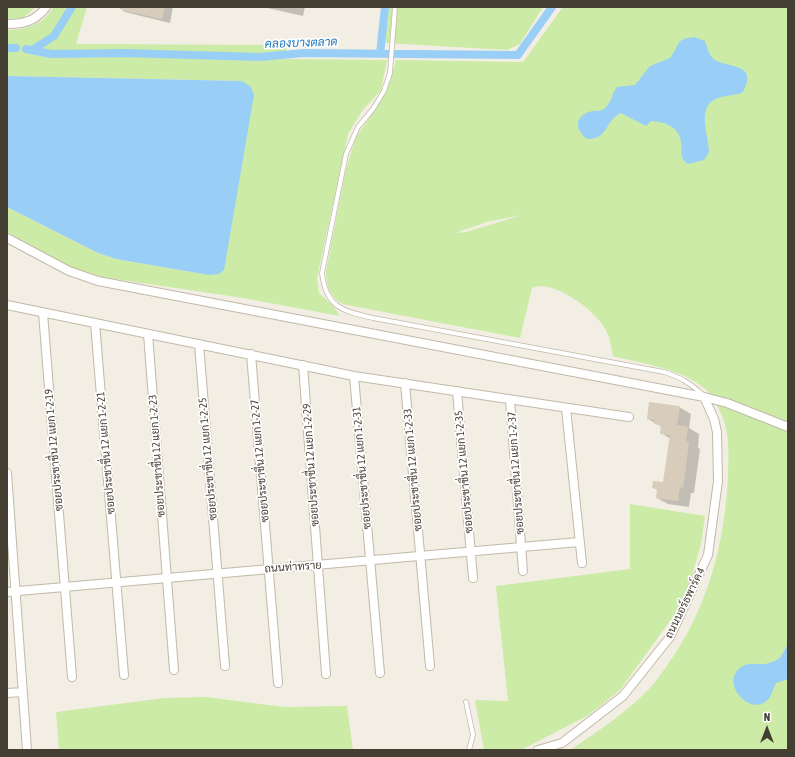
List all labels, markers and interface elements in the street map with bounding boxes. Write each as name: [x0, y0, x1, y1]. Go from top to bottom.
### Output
water label: คลองบางตลาด: [264, 35, 338, 51]
street label: ซอยประชาชื่น 12 แยก 1-2-19: [42, 388, 66, 512]
street label: ซอยประชาชื่น 12 แยก 1-2-21: [94, 391, 118, 515]
street label: ซอยประชาชื่น 12 แยก 1-2-23: [146, 394, 168, 518]
street label: ซอยประชาชื่น 12 แยก 1-2-25: [196, 397, 220, 521]
street label: ซอยประชาชื่น 12 แยก 1-2-27: [248, 399, 272, 523]
street label: ซอยประชาชื่น 12 แยก 1-2-29: [300, 403, 322, 527]
street label: ซอยประชาชื่น 12 แยก 1-2-31: [350, 406, 374, 530]
street label: ซอยประชาชื่น 12 แยก 1-2-33: [401, 408, 425, 532]
street label: ซอยประชาชื่น 12 แยก 1-2-35: [452, 410, 476, 534]
street label: ซอยประชาชื่น 12 แยก 1-2-37: [505, 411, 527, 535]
street label: ถนนท่าทราย: [264, 558, 322, 576]
street label: ถนนนอร์ธพาร์ค 4: [662, 565, 708, 641]
north arrow: [747, 709, 787, 749]
text: N: [764, 711, 770, 723]

